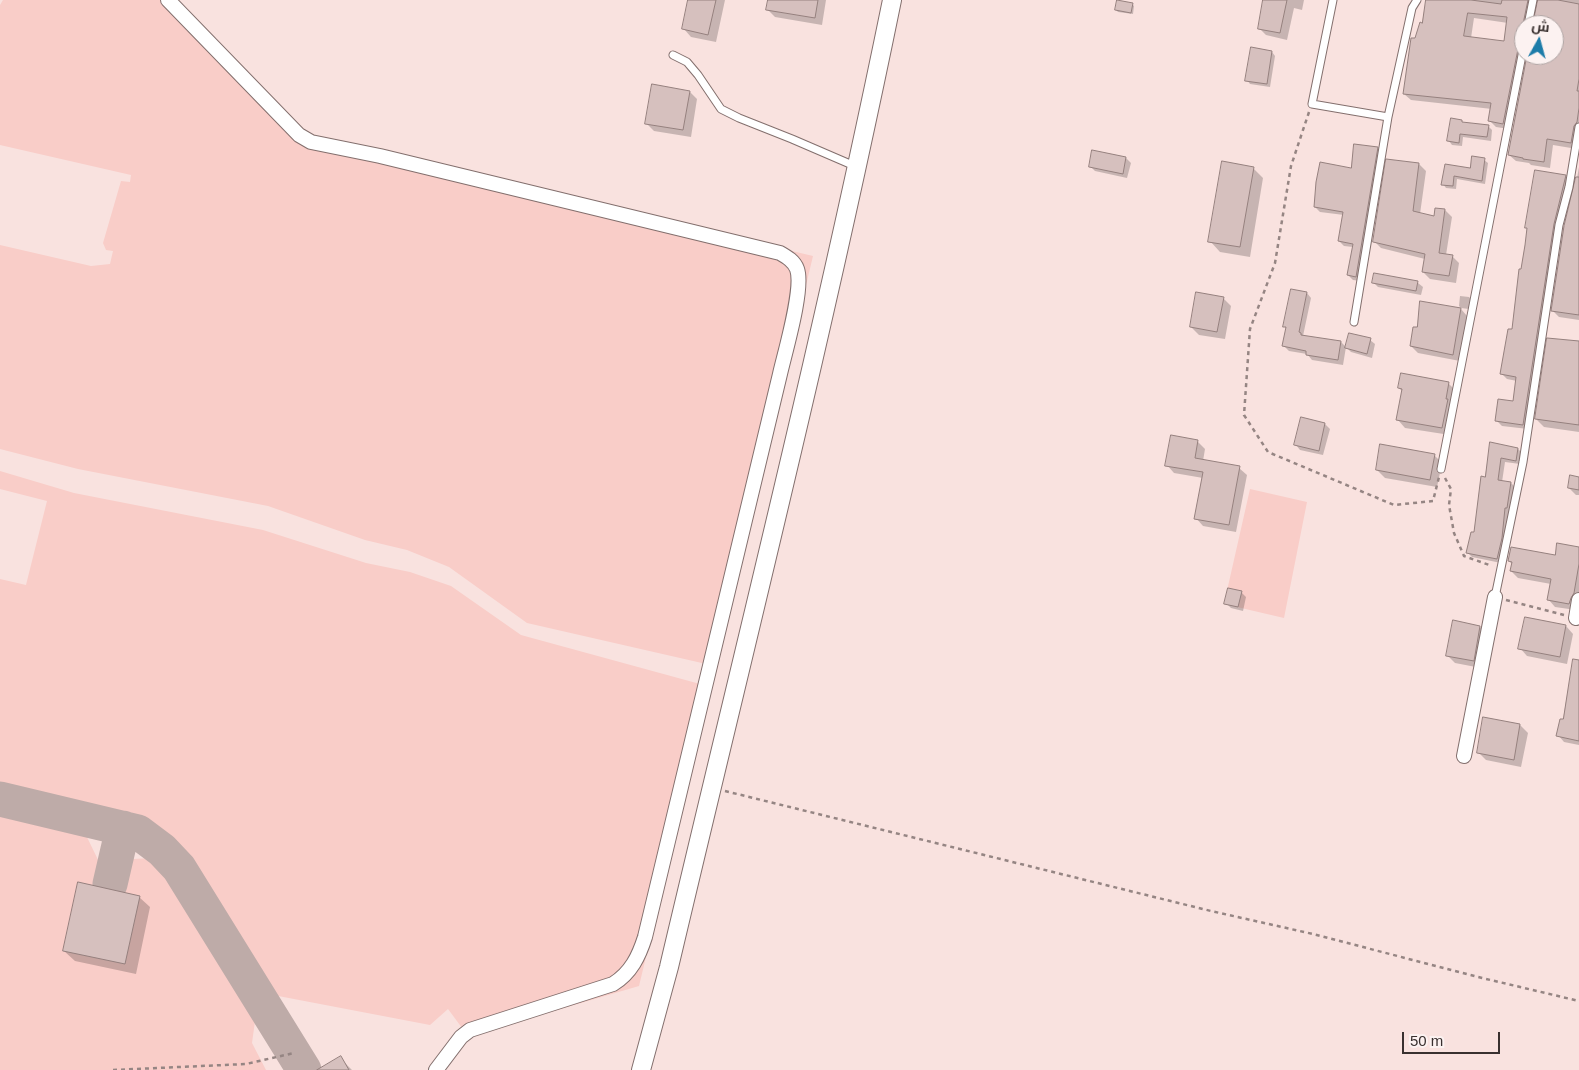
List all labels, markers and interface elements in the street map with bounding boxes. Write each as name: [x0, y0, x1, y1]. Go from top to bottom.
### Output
north arrow: [1514, 15, 1564, 65]
text: ش: [1531, 17, 1551, 35]
scale bar: [1404, 1022, 1502, 1054]
text: 50 m: [1410, 1032, 1443, 1049]

